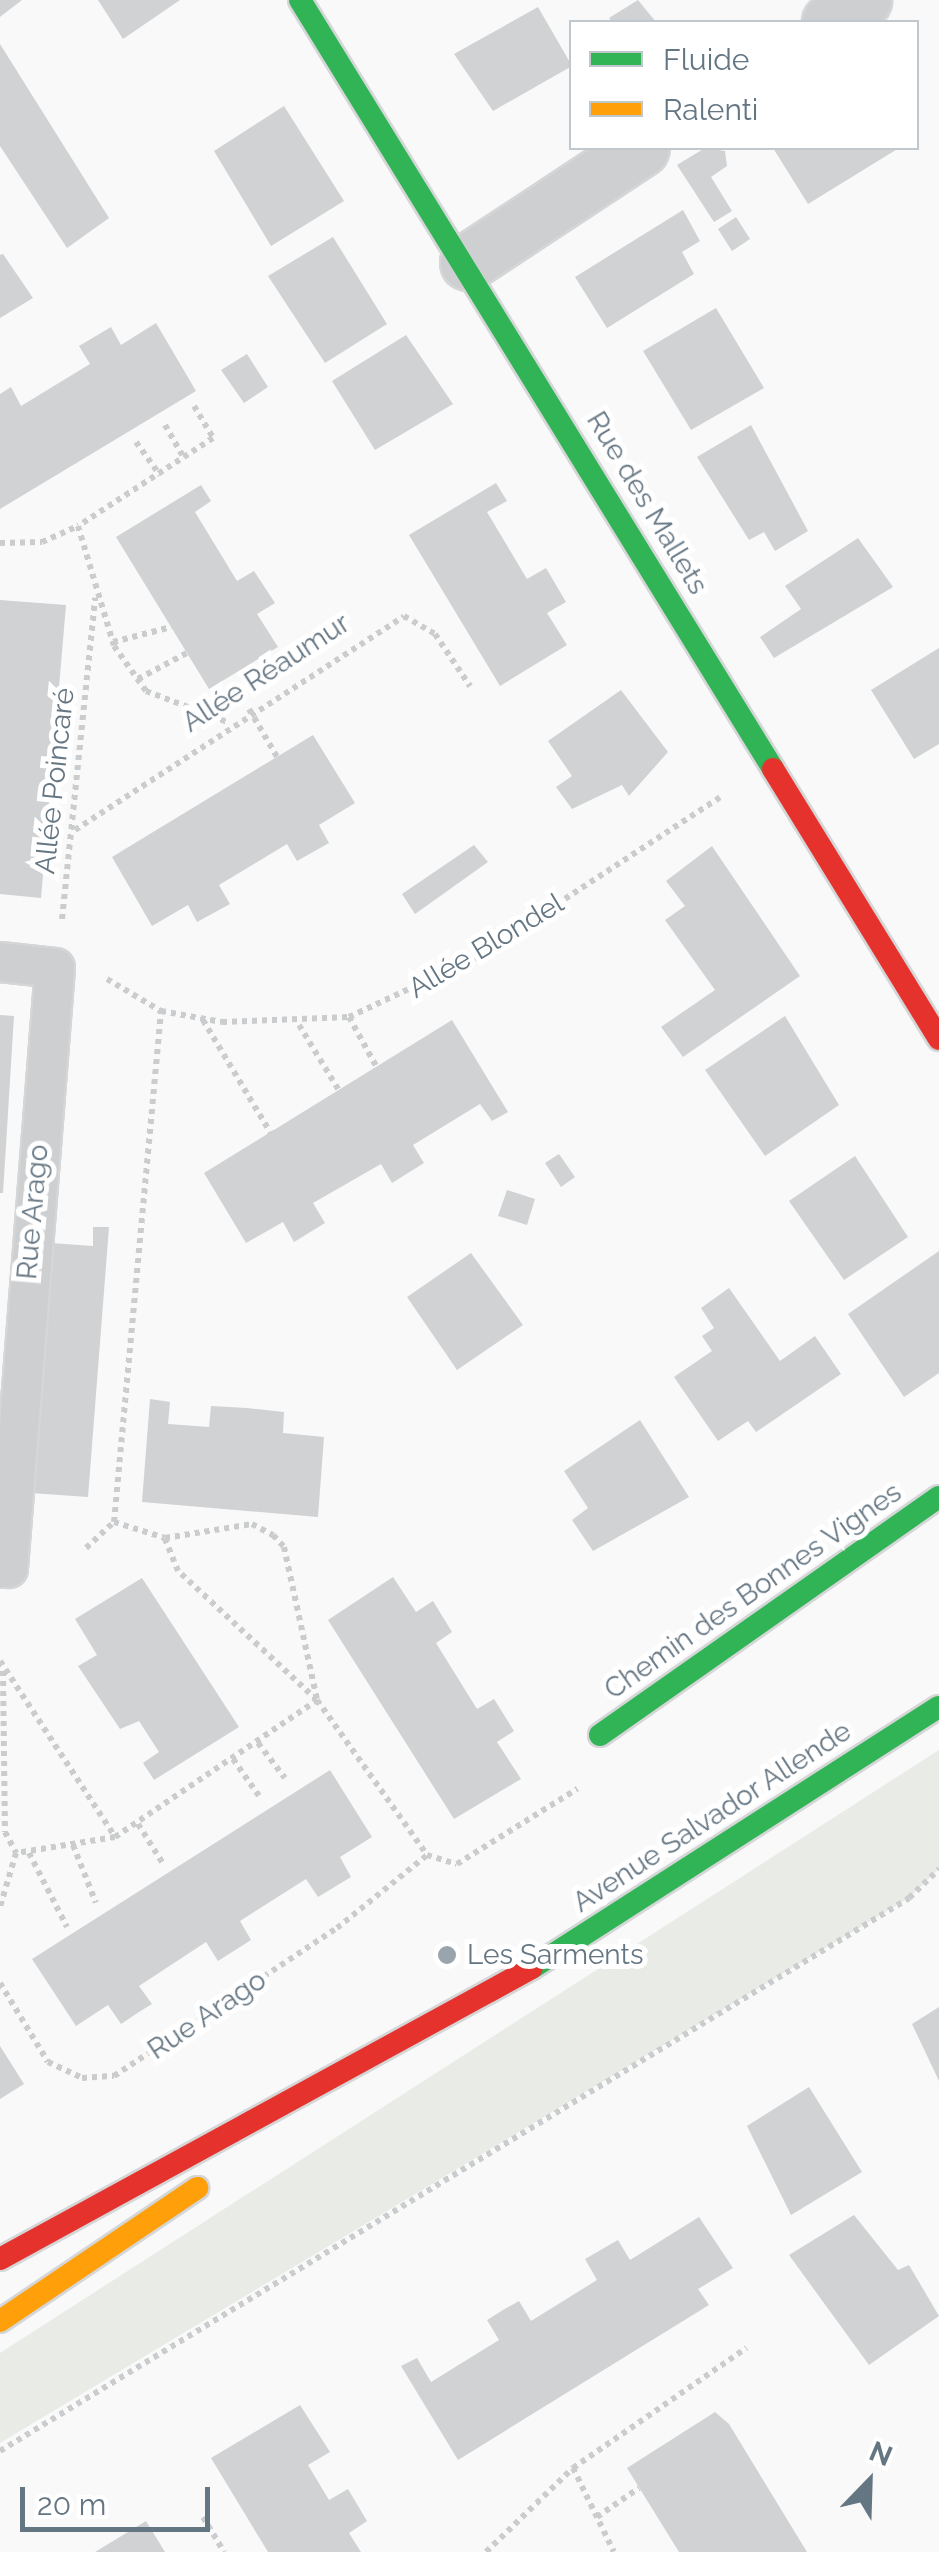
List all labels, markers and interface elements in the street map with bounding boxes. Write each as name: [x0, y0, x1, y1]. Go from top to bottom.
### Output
legend: [569, 20, 919, 150]
text: Fluide: [663, 42, 749, 77]
text: Ralenti: [663, 92, 758, 127]
street label: Rue des Mallets: [579, 406, 715, 600]
street label: Allée Réaumur: [176, 606, 356, 740]
street label: Allée Poincaré: [29, 686, 81, 876]
street label: Allée Blondel: [402, 887, 570, 1005]
street label: Rue Arago: [10, 1143, 56, 1281]
street label: Chemin des Bonnes Vignes: [598, 1475, 908, 1707]
street label: Avenue Salvador Allende: [566, 1714, 858, 1920]
place label: Les Sarments: [467, 1938, 643, 1972]
marker: Les Sarments: [436, 1944, 458, 1966]
street label: Rue Arago: [141, 1963, 273, 2067]
north arrow: [819, 2432, 919, 2532]
text: N: [865, 2435, 897, 2473]
scale bar: [25, 2467, 215, 2529]
text: 20 m: [37, 2487, 106, 2522]

